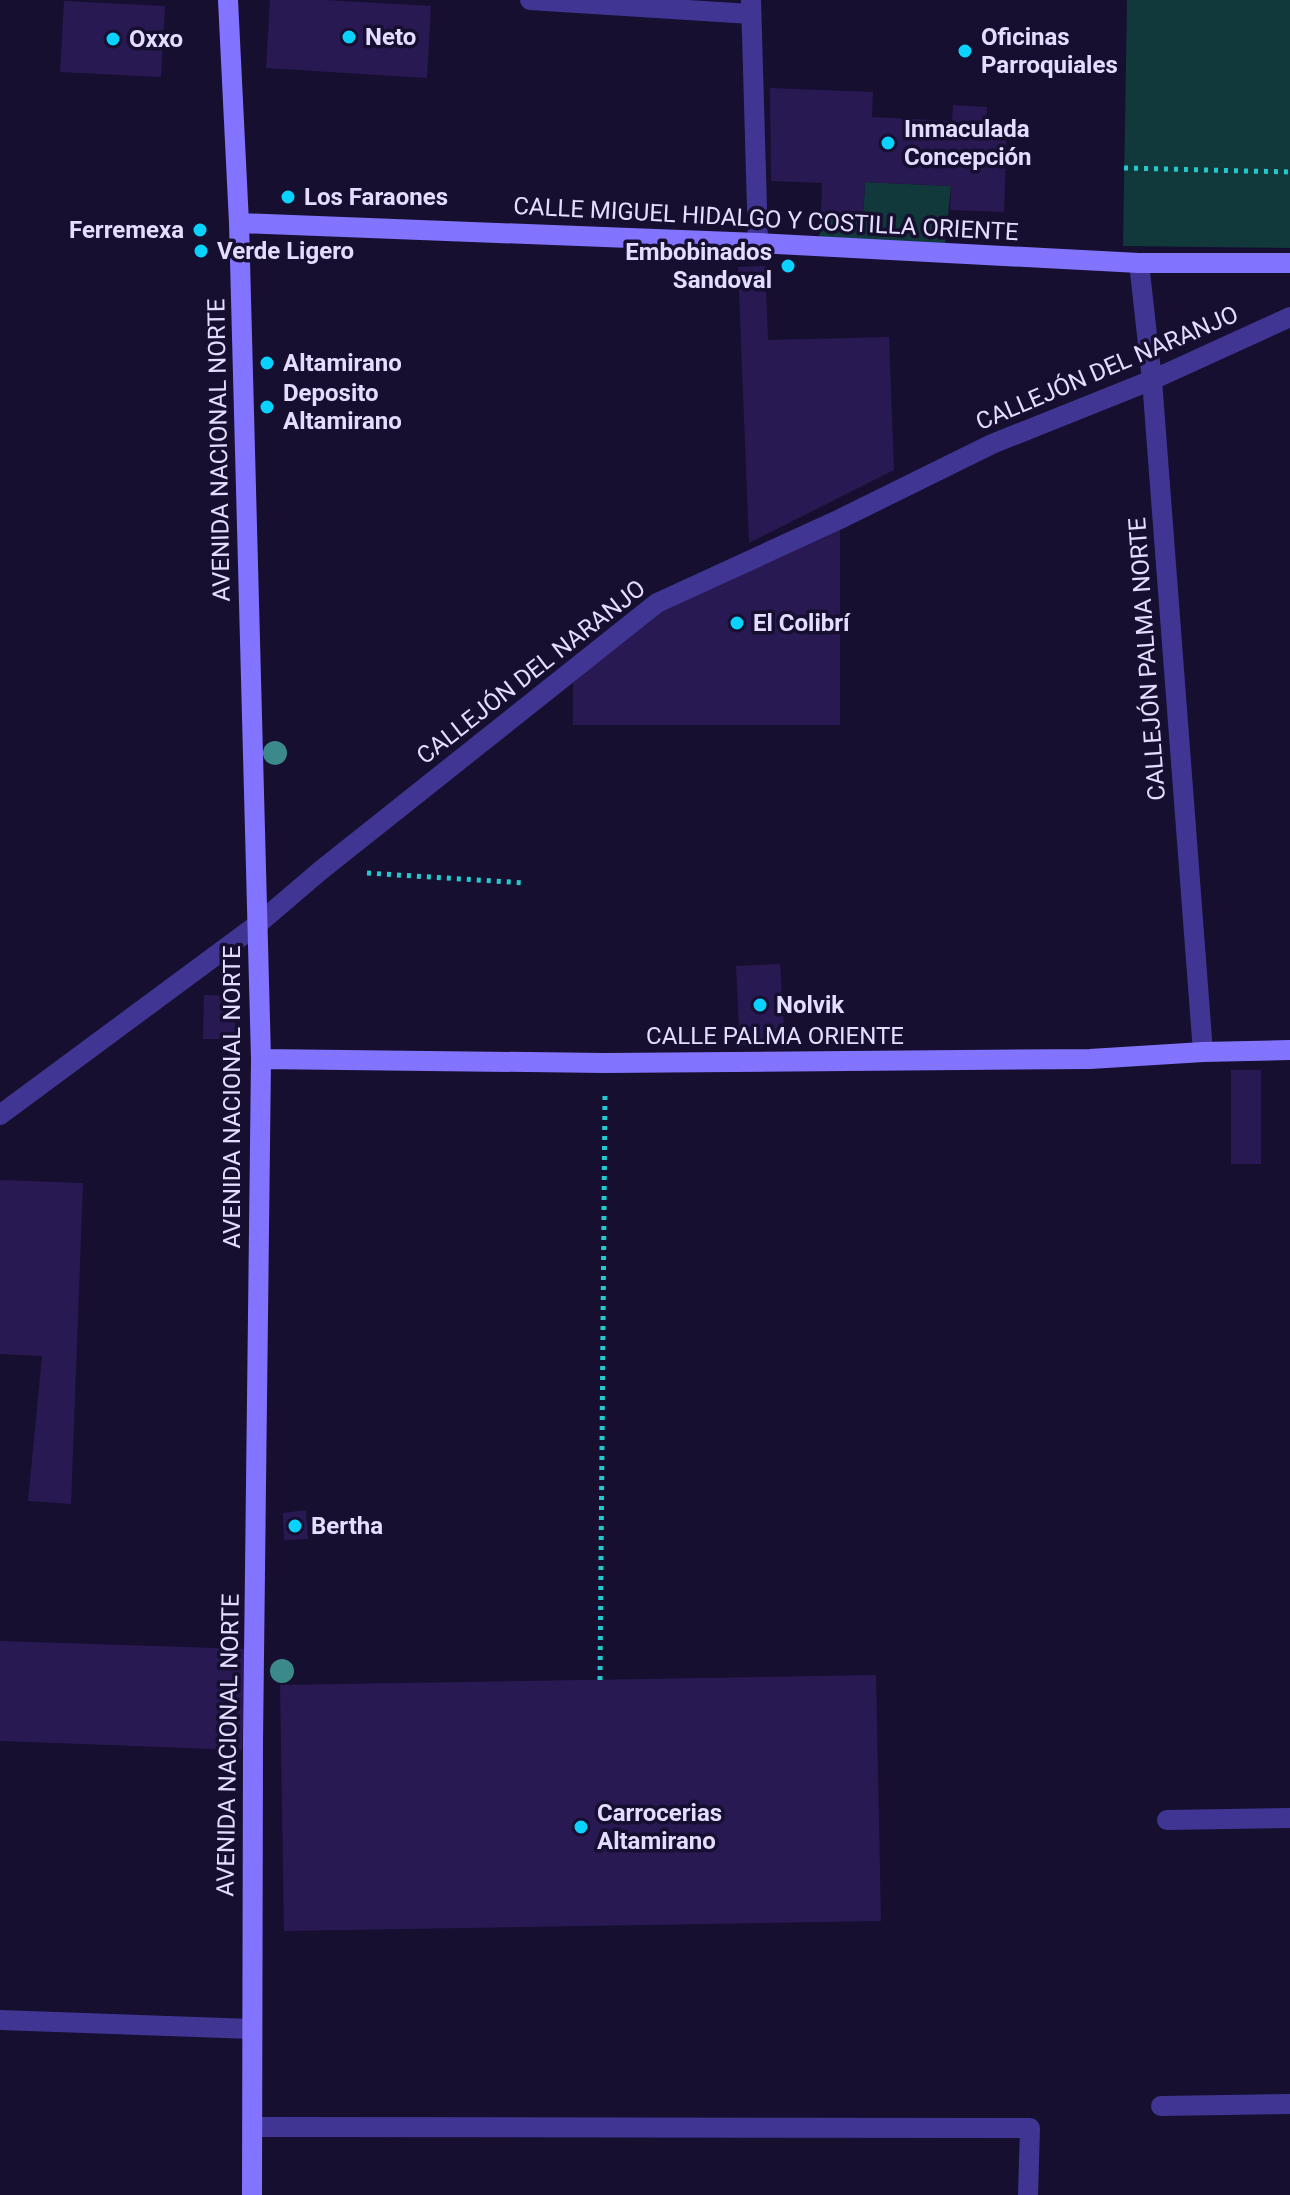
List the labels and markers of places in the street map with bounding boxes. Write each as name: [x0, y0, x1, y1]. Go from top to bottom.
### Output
place label: Neto: [365, 23, 416, 51]
place label: Oficinas Parroquiales: [981, 23, 1118, 79]
place label: Oxxo: [129, 25, 183, 53]
marker: Neto: [340, 28, 358, 46]
marker: Oxxo: [104, 30, 122, 48]
marker: Oficinas Parroquiales: [956, 42, 974, 60]
place label: Inmaculada Concepción: [904, 115, 1032, 171]
marker: Inmaculada Concepción: [879, 134, 897, 152]
place label: Los Faraones: [304, 183, 448, 211]
marker: Los Faraones: [279, 188, 297, 206]
place label: Ferremexa: [69, 216, 184, 244]
marker: Ferremexa: [191, 221, 209, 239]
place label: Verde Ligero: [217, 237, 354, 265]
place label: Embobinados Sandoval: [625, 238, 772, 294]
marker: Verde Ligero: [192, 242, 210, 260]
marker: Embobinados Sandoval: [779, 257, 797, 275]
place label: Altamirano: [283, 349, 402, 377]
marker: Altamirano: [258, 354, 276, 372]
place label: Deposito Altamirano: [283, 379, 402, 435]
marker: Deposito Altamirano: [258, 398, 276, 416]
place label: El Colibrí: [753, 609, 851, 637]
marker: El Colibrí: [728, 614, 746, 632]
place label: Nolvik: [776, 991, 845, 1019]
marker: Nolvik: [751, 996, 769, 1014]
place label: Bertha: [311, 1512, 383, 1540]
marker: Bertha: [286, 1517, 304, 1535]
place label: Carrocerias Altamirano: [597, 1799, 722, 1855]
marker: Carrocerias Altamirano: [572, 1818, 590, 1836]

